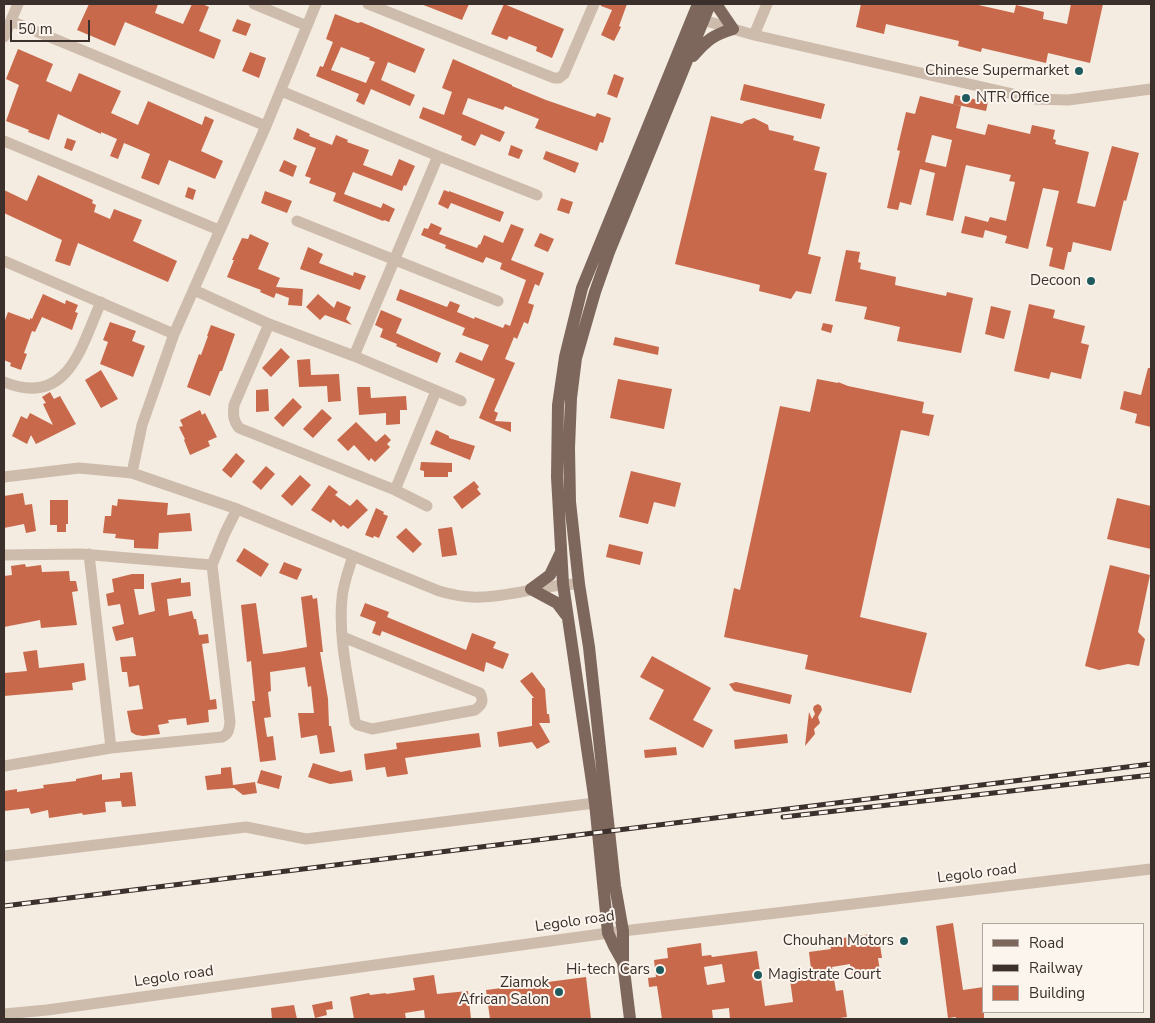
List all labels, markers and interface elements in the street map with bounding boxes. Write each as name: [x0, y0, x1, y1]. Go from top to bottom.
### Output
scale bar: [12, 10, 92, 42]
text: 50 m: [18, 19, 53, 39]
place label: Chinese Supermarket: [925, 62, 1069, 80]
marker: Chinese Supermarket: [1073, 65, 1085, 77]
place label: NTR Office: [976, 89, 1049, 107]
marker: NTR Office: [960, 92, 972, 104]
place label: Decoon: [1030, 272, 1081, 290]
marker: Decoon: [1085, 275, 1097, 287]
street label: Legolo road: [936, 860, 1018, 888]
street label: Legolo road: [534, 908, 616, 936]
legend: [982, 923, 1145, 1013]
place label: Chouhan Motors: [783, 932, 894, 950]
text: Road: [1029, 933, 1064, 953]
marker: Chouhan Motors: [898, 935, 910, 947]
text: Railway: [1029, 958, 1083, 978]
place label: Hi-tech Cars: [566, 961, 650, 979]
street label: Legolo road: [133, 963, 215, 991]
marker: Hi-tech Cars: [654, 964, 666, 976]
place label: Magistrate Court: [768, 966, 881, 984]
marker: Magistrate Court: [752, 969, 764, 981]
place label: Ziamok African Salon: [459, 974, 549, 1009]
text: Building: [1029, 983, 1085, 1003]
marker: Ziamok African Salon: [553, 986, 565, 998]

